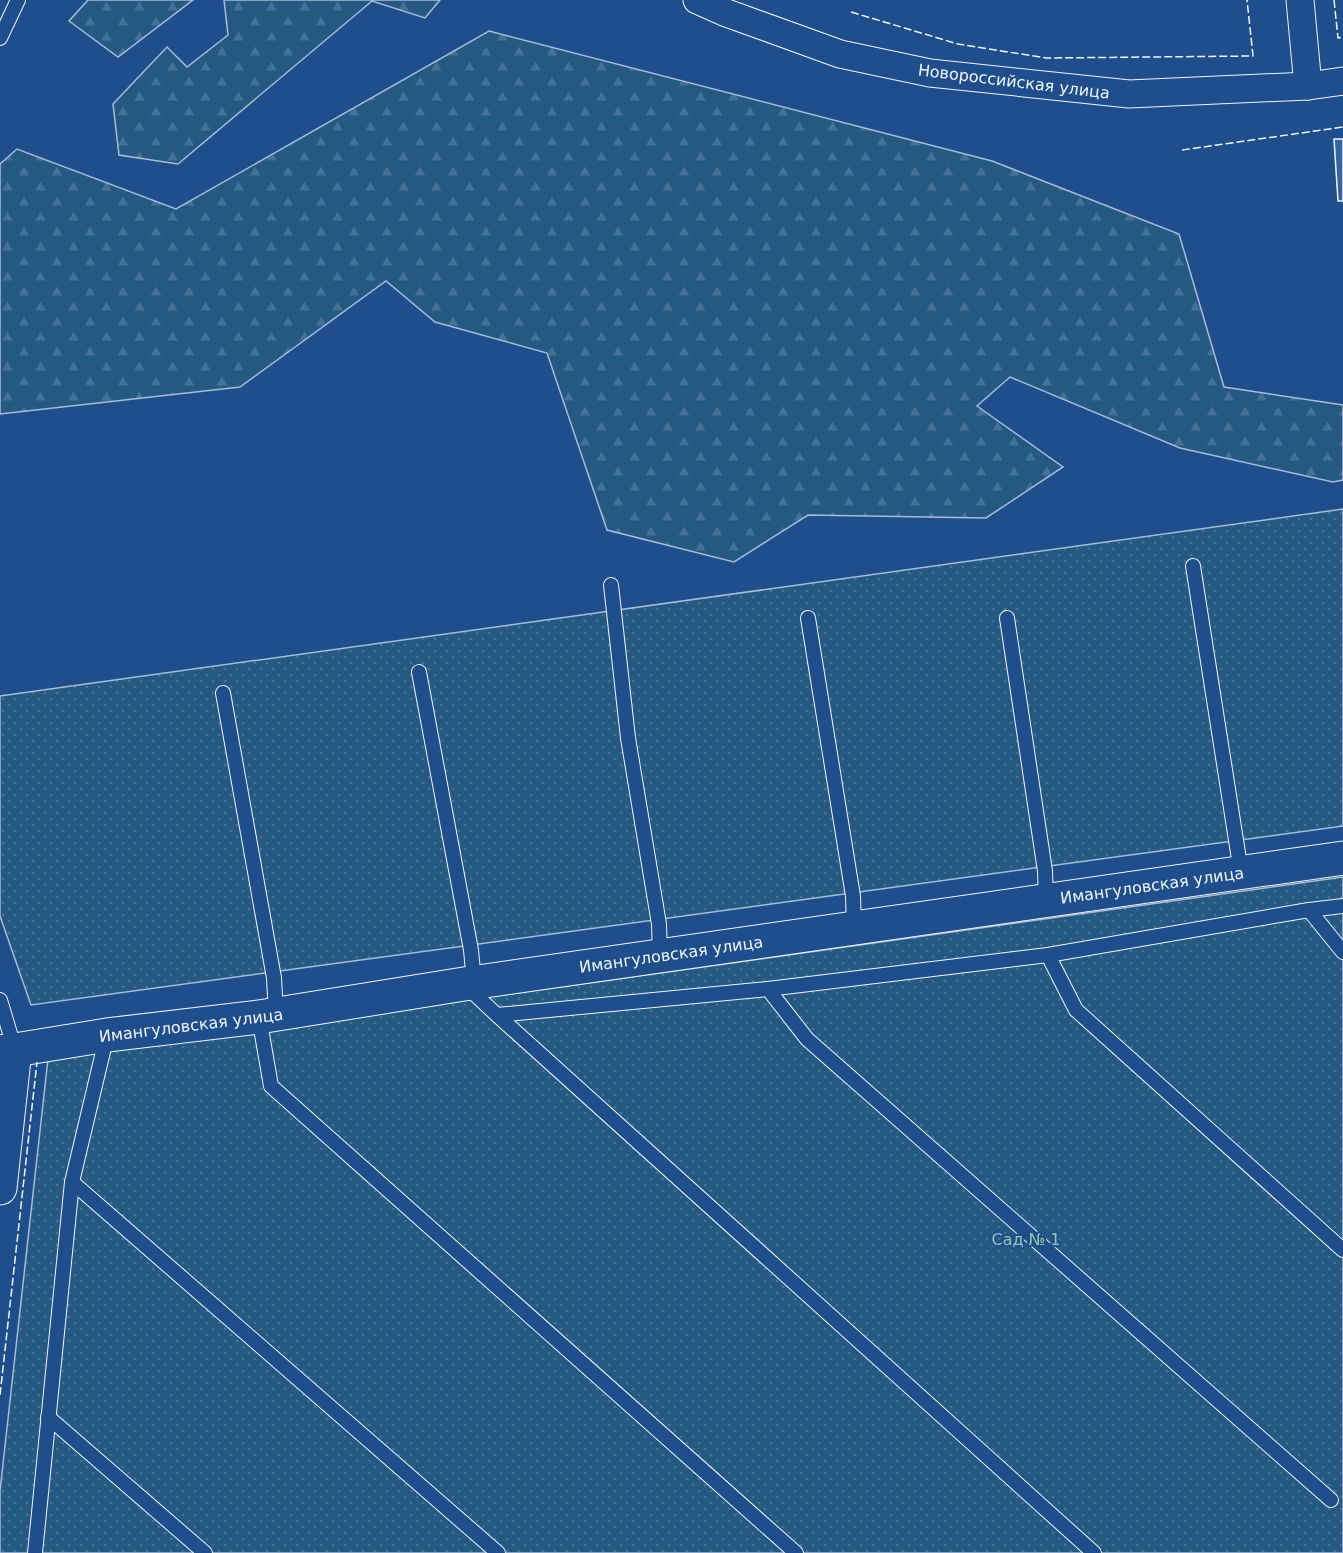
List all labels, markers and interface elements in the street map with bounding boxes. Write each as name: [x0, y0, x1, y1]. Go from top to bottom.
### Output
street label: Новороссийская улица: [917, 60, 1111, 103]
street label: Имангуловская улица: [1059, 863, 1245, 908]
street label: Имангуловская улица: [578, 932, 764, 977]
street label: Имангуловская улица: [98, 1005, 284, 1046]
park label: Сад № 1: [991, 1230, 1061, 1249]

